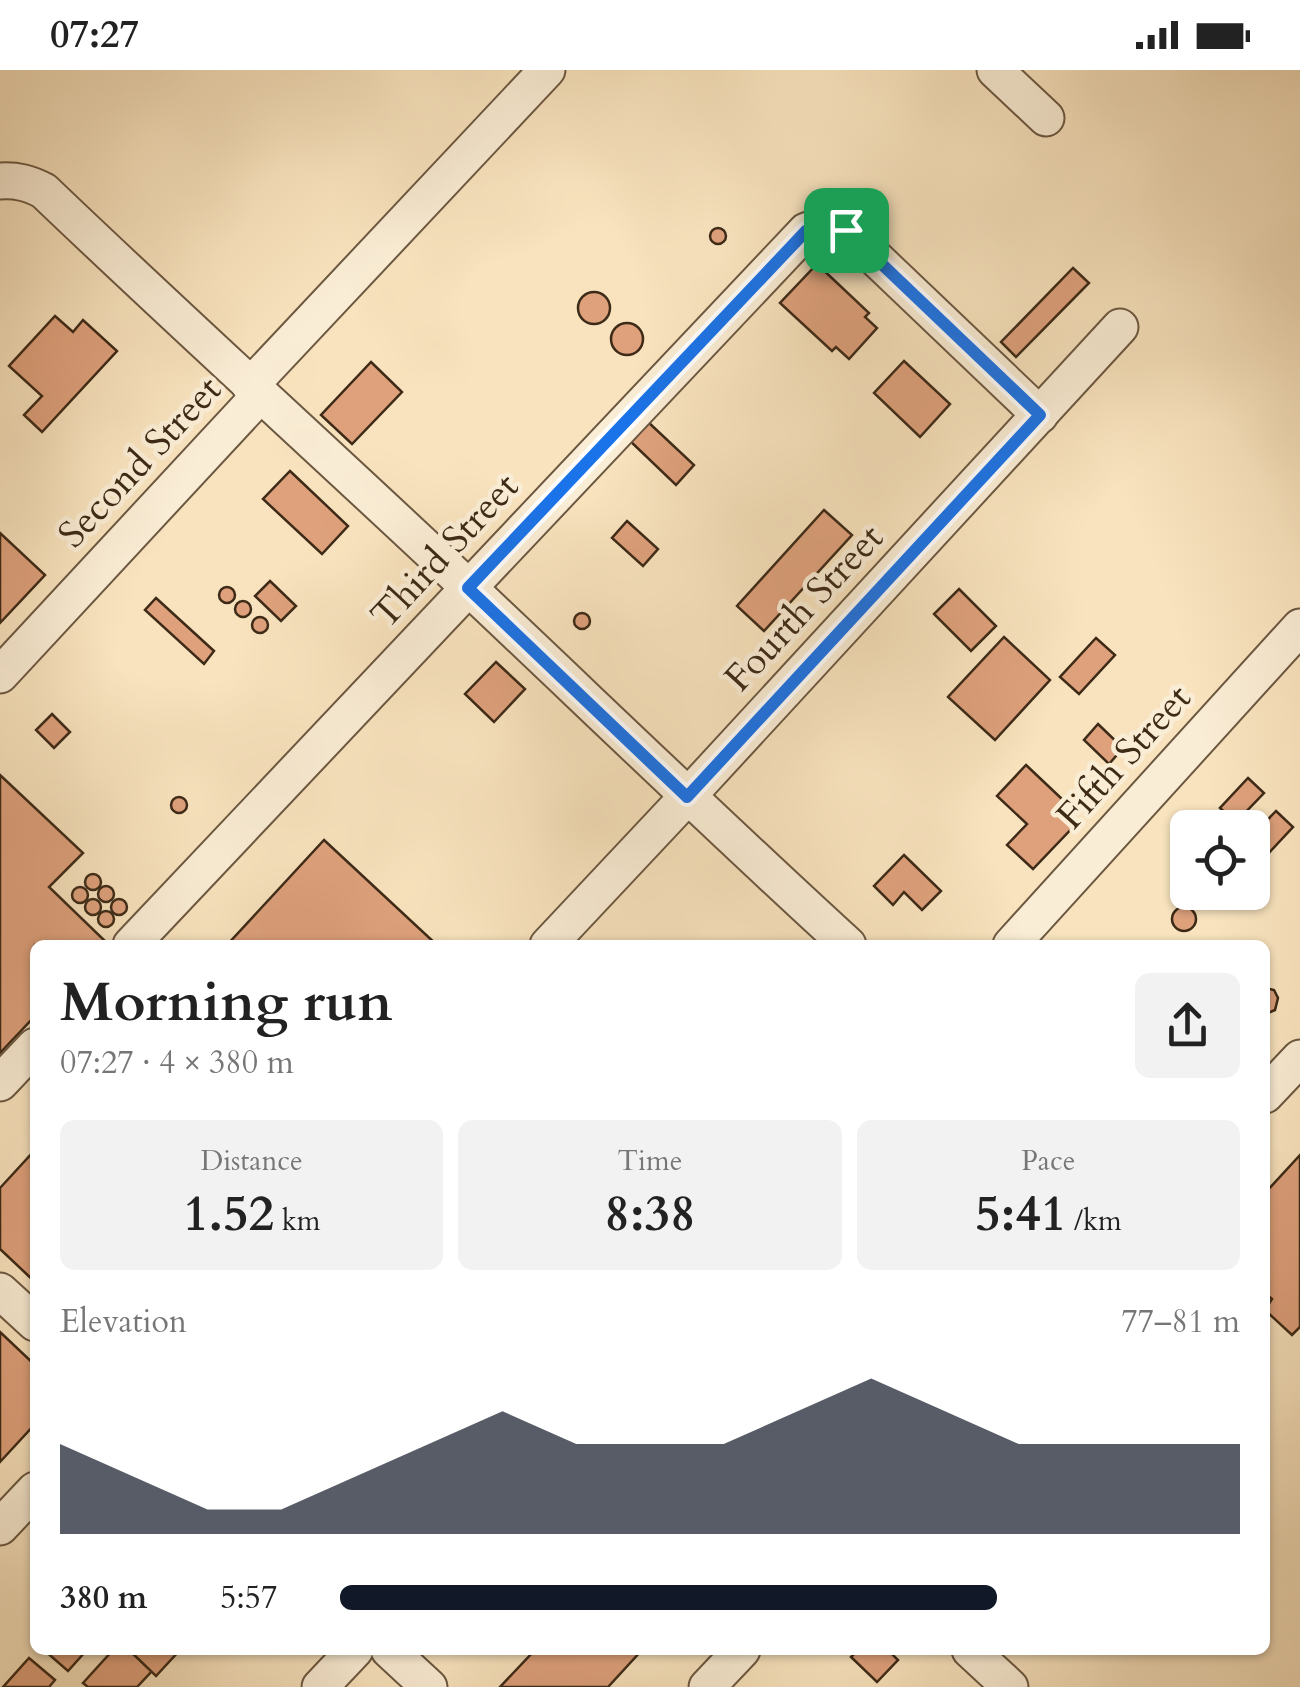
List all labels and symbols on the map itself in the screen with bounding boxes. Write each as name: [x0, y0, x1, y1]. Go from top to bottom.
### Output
pin: [804, 188, 889, 273]
street label: Second Street: [47, 365, 233, 559]
street label: Third Street: [359, 462, 531, 640]
street label: Fourth Street: [713, 513, 895, 703]
street label: Fifth Street: [1045, 673, 1203, 841]

